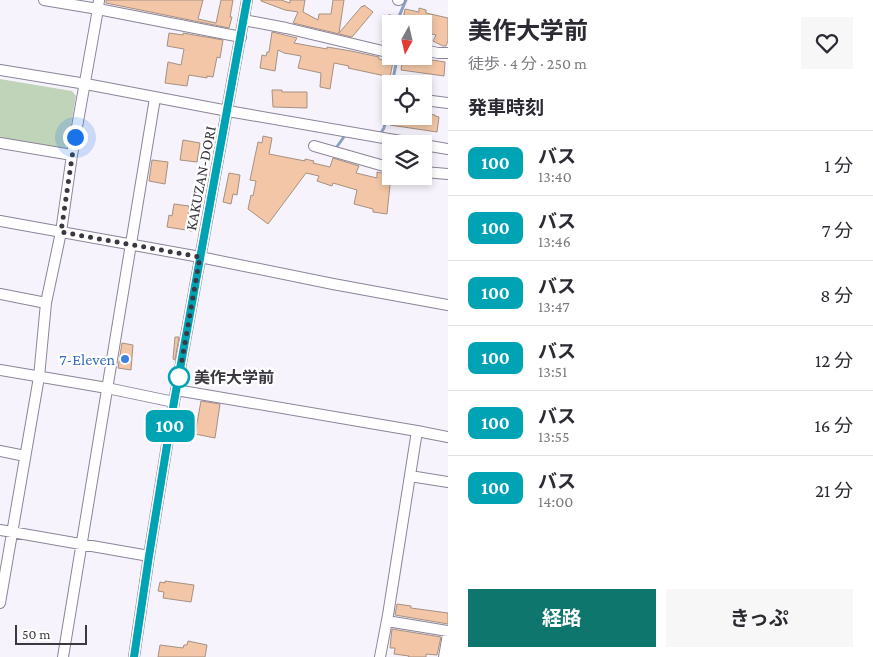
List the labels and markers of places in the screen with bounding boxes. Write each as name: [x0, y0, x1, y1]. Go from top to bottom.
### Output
place label: 7-Eleven: [59, 351, 115, 368]
marker: 7-Eleven: [119, 353, 131, 365]
marker: 美作大学前: [168, 366, 190, 388]
place label: 美作大学前: [194, 369, 274, 386]

